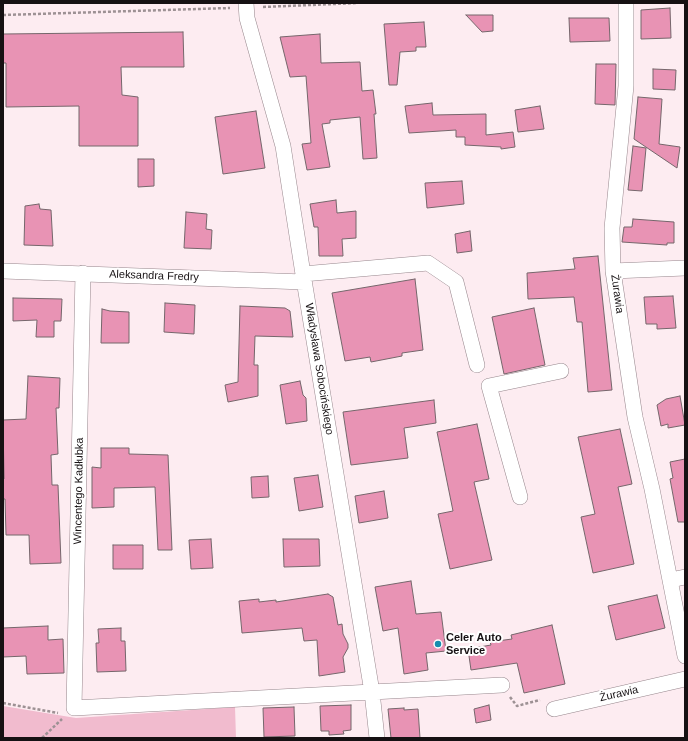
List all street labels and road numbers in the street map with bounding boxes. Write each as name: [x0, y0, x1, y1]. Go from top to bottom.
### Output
street label: Aleksandra Fredry: [109, 268, 199, 284]
street label: Żurawia: [608, 274, 626, 314]
street label: Władysława Sobocińskiego: [302, 302, 336, 436]
street label: Wincentego Kadłubka: [71, 437, 87, 545]
street label: Żurawia: [598, 683, 640, 705]

